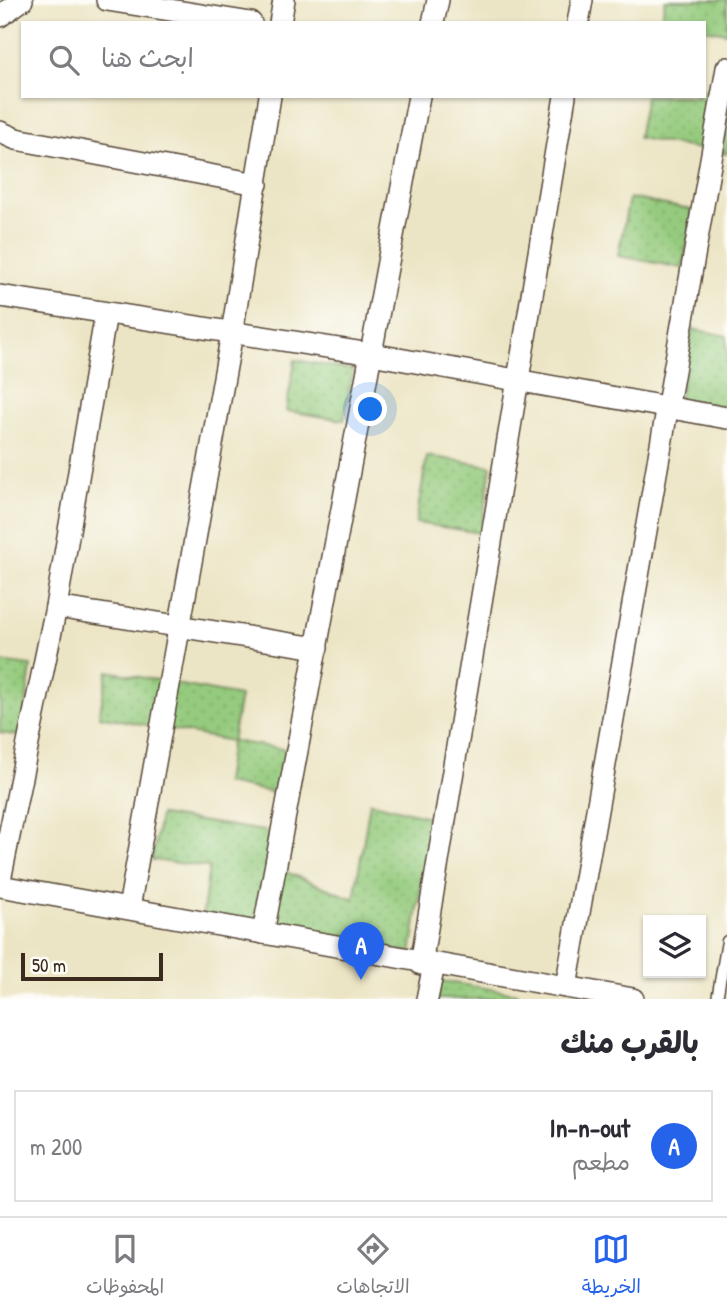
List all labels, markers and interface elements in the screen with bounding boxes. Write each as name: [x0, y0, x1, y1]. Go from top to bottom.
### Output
search box: [21, 21, 706, 98]
text: ابحث هنا: [101, 40, 194, 75]
icon: search: [45, 41, 83, 79]
your location: [353, 392, 387, 426]
map controls: [643, 915, 706, 978]
button: layers: [643, 915, 706, 978]
pin: A: [338, 922, 384, 980]
scale bar: [21, 950, 163, 982]
text: 50 m: [32, 952, 66, 978]
text: بالقرب منك: [561, 1022, 699, 1062]
text: In-n-out: [550, 1110, 630, 1145]
text: 200 m: [30, 1131, 82, 1162]
text: A: [668, 1131, 680, 1162]
text: مطعم: [572, 1146, 630, 1177]
tab: المحفوظات: [86, 1230, 164, 1303]
tab: الاتجاهات: [336, 1230, 410, 1303]
tab: الخريطة: [582, 1230, 641, 1303]

